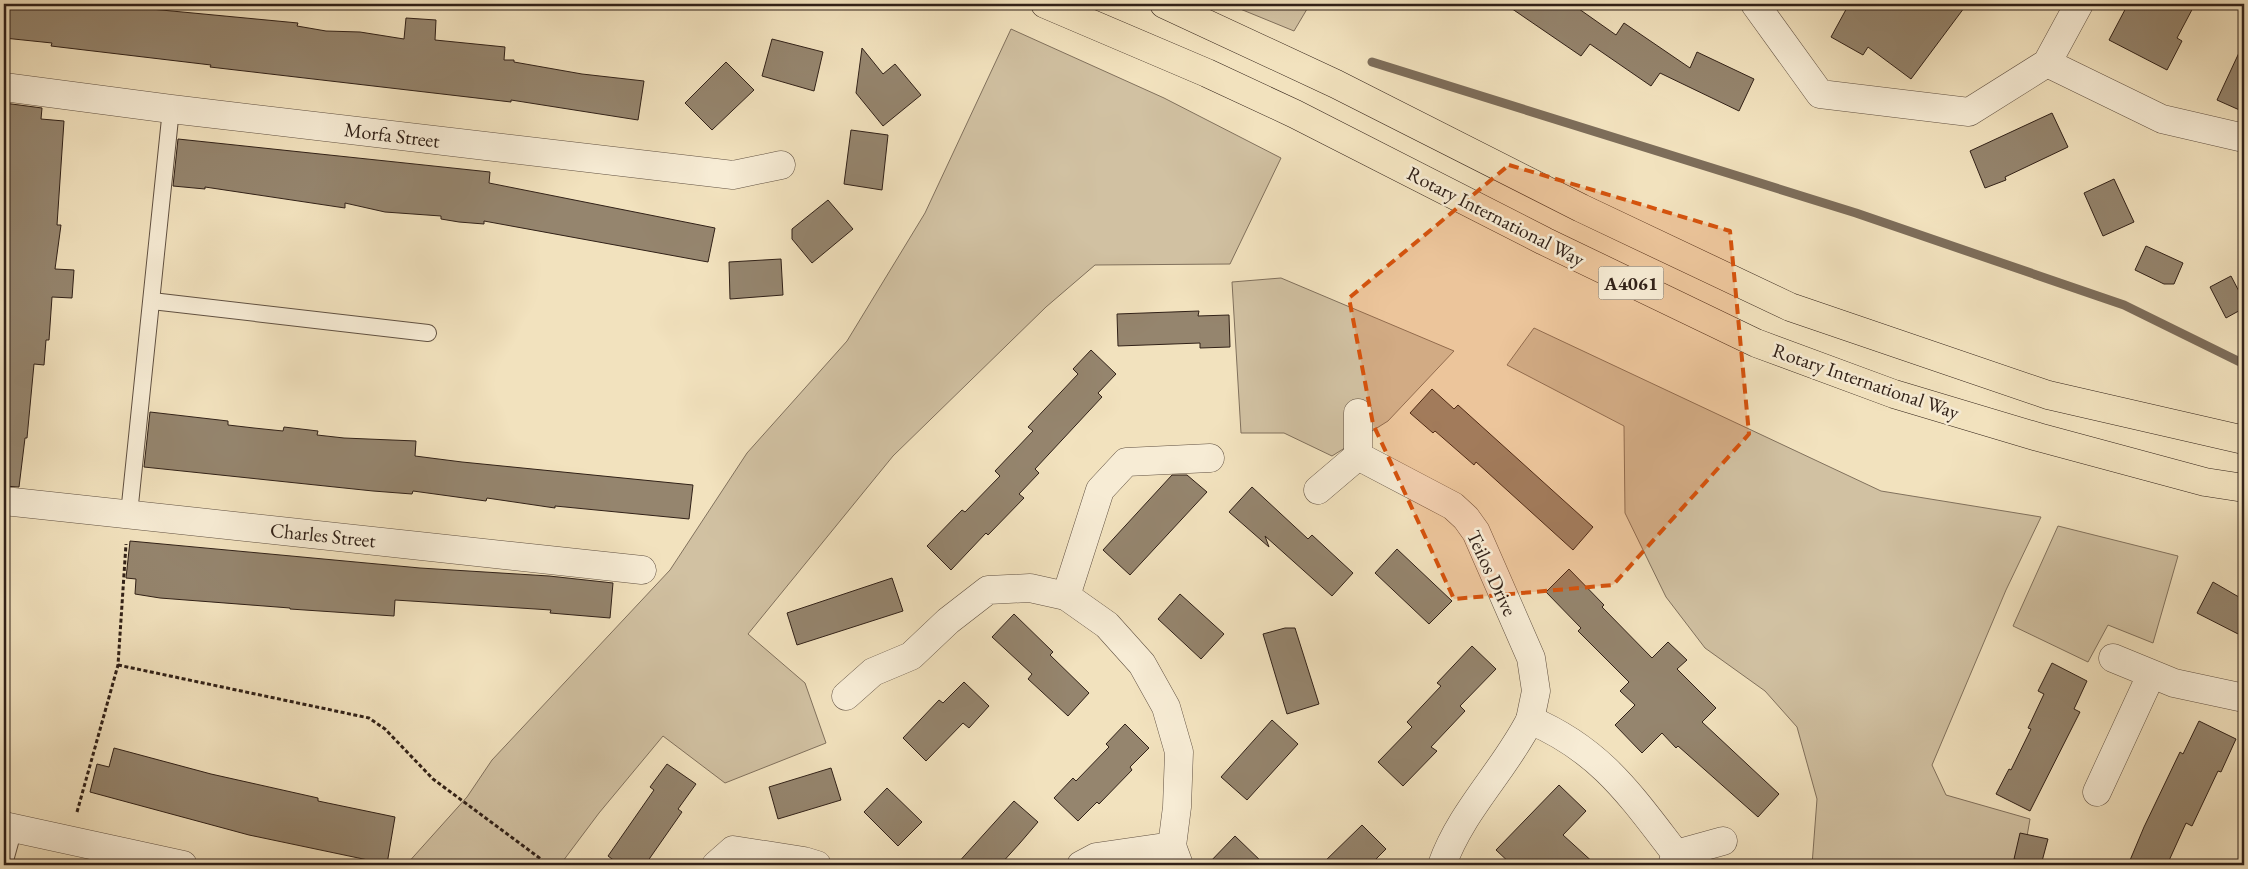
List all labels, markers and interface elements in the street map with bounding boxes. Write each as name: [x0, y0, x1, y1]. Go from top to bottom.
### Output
street label: Morfa Street: [343, 116, 442, 154]
street label: Rotary International Way: [1403, 160, 1589, 272]
road number: A4061: [1598, 266, 1664, 300]
street label: Rotary International Way: [1769, 337, 1963, 425]
street label: Charles Street: [269, 517, 378, 554]
street label: Teilos Drive: [1461, 526, 1523, 620]

